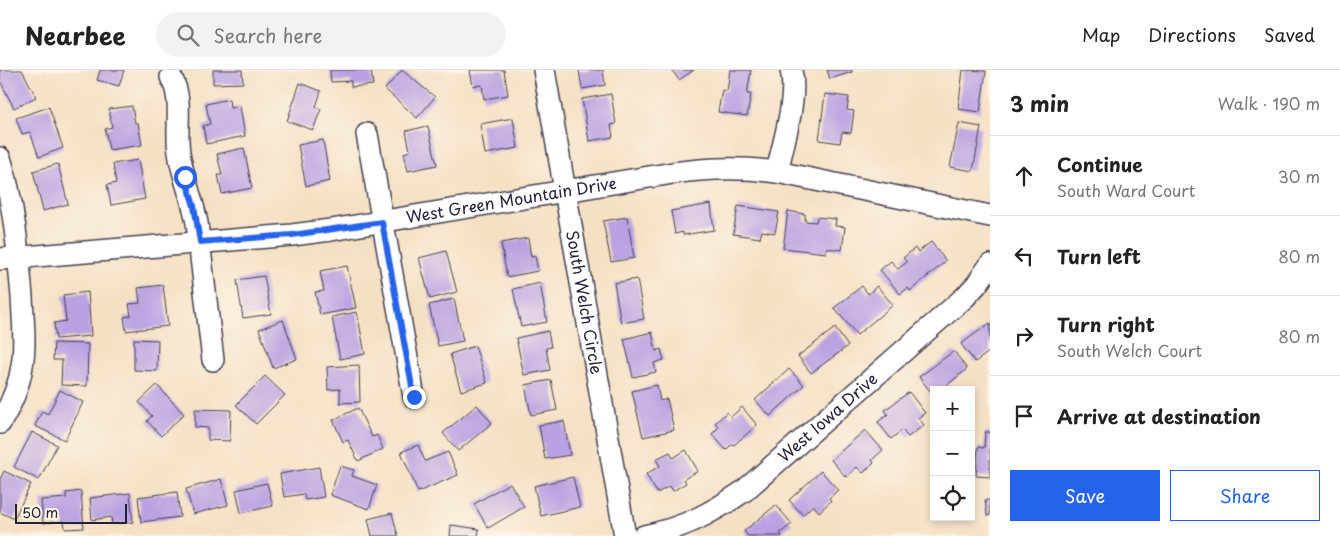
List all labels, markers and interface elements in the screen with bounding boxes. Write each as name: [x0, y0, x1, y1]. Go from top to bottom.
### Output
search box: [156, 12, 506, 57]
text: Nearbee: [25, 17, 126, 53]
icon: search: [174, 21, 202, 49]
text: Search here: [214, 21, 322, 49]
text: Map: [1082, 21, 1120, 48]
text: Directions: [1148, 21, 1236, 48]
text: Saved: [1264, 21, 1315, 48]
text: 3 min: [1010, 87, 1069, 119]
text: Walk · 190 m: [1218, 91, 1320, 115]
text: Continue: [1057, 150, 1143, 178]
icon: ahead: [1010, 162, 1038, 190]
text: 30 m: [1278, 164, 1320, 188]
route start: [174, 166, 197, 189]
street label: West Green Mountain Drive: [404, 170, 618, 228]
text: South Ward Court: [1057, 178, 1195, 202]
street label: South Welch Circle: [561, 229, 610, 376]
icon: left: [1010, 242, 1038, 270]
text: Turn left: [1057, 242, 1141, 270]
text: 80 m: [1278, 244, 1320, 268]
text: Turn right: [1057, 310, 1155, 338]
icon: right: [1010, 322, 1038, 350]
text: 80 m: [1278, 324, 1320, 348]
text: South Welch Court: [1057, 338, 1202, 362]
street label: West Iowa Drive: [772, 366, 882, 467]
route end: [403, 386, 426, 409]
map controls: [930, 386, 975, 521]
button: +: [930, 386, 975, 431]
icon: arrive: [1010, 402, 1038, 430]
text: Arrive at destination: [1057, 402, 1261, 430]
button: −: [930, 431, 975, 476]
button: Save: [1010, 470, 1160, 521]
button: Share: [1170, 470, 1320, 521]
button: locate: [930, 476, 975, 521]
scale bar: [15, 501, 128, 524]
text: 50 m: [22, 502, 58, 523]

